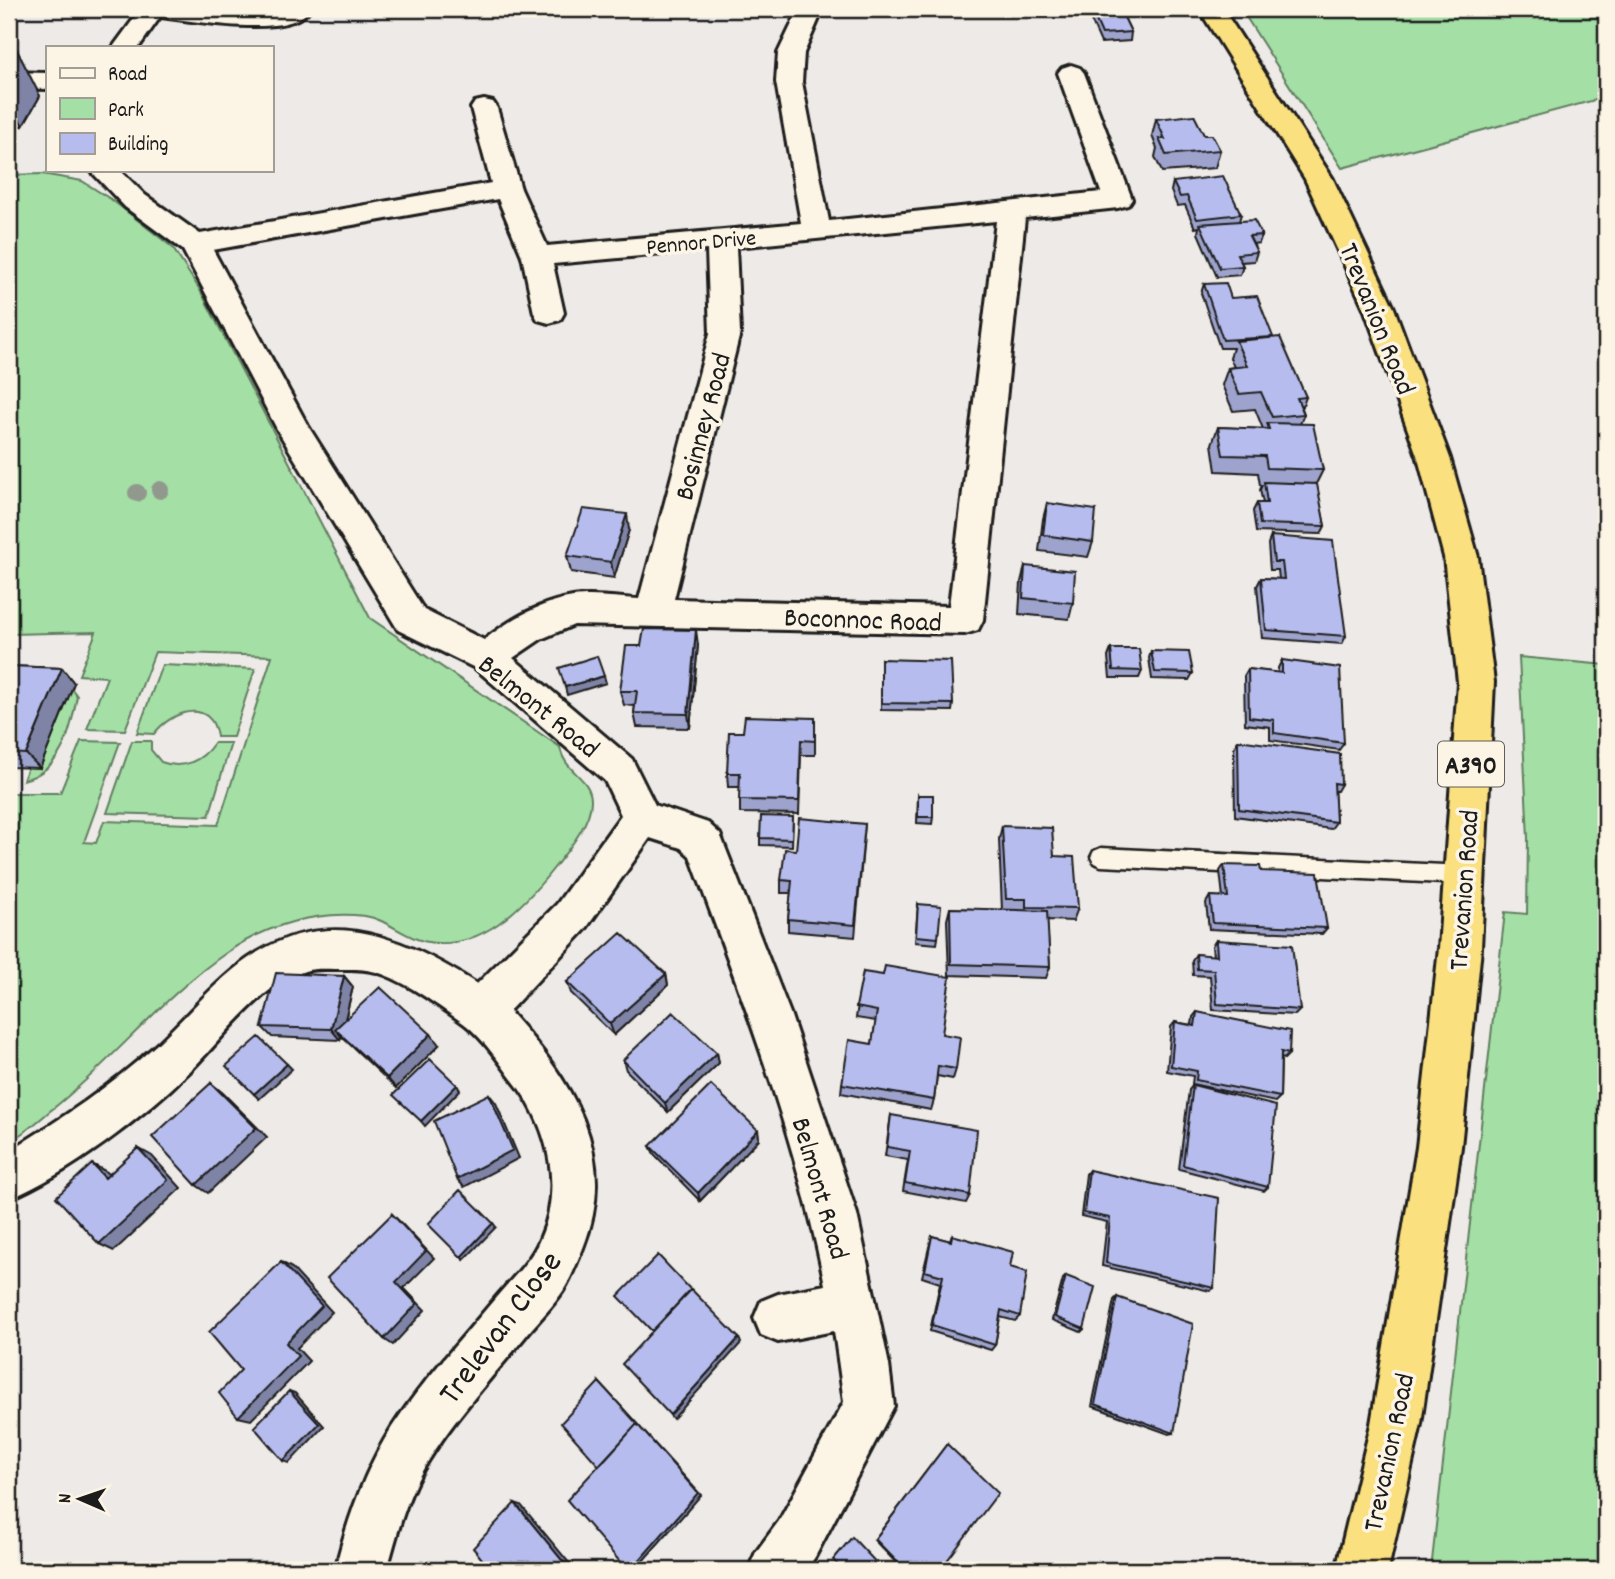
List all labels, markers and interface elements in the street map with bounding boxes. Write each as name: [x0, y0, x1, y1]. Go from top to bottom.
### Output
legend: [46, 46, 273, 172]
text: Road: [108, 61, 147, 91]
text: Park: [108, 97, 144, 127]
text: Building: [108, 131, 168, 161]
street label: Pennor Drive: [645, 223, 758, 266]
street label: Trevanion Road: [1326, 238, 1423, 402]
street label: Bosinney Road: [667, 349, 745, 505]
street label: Boconnoc Road: [783, 600, 942, 646]
street label: Belmont Road: [468, 647, 606, 770]
road number: A390: [1438, 742, 1504, 786]
street label: Trevanion Road: [1441, 809, 1493, 972]
street label: Belmont Road: [778, 1114, 857, 1265]
street label: Trelevan Close: [429, 1243, 576, 1416]
street label: Trevanion Road: [1356, 1370, 1428, 1536]
north arrow: [46, 1464, 116, 1534]
text: N: [53, 1493, 80, 1504]

